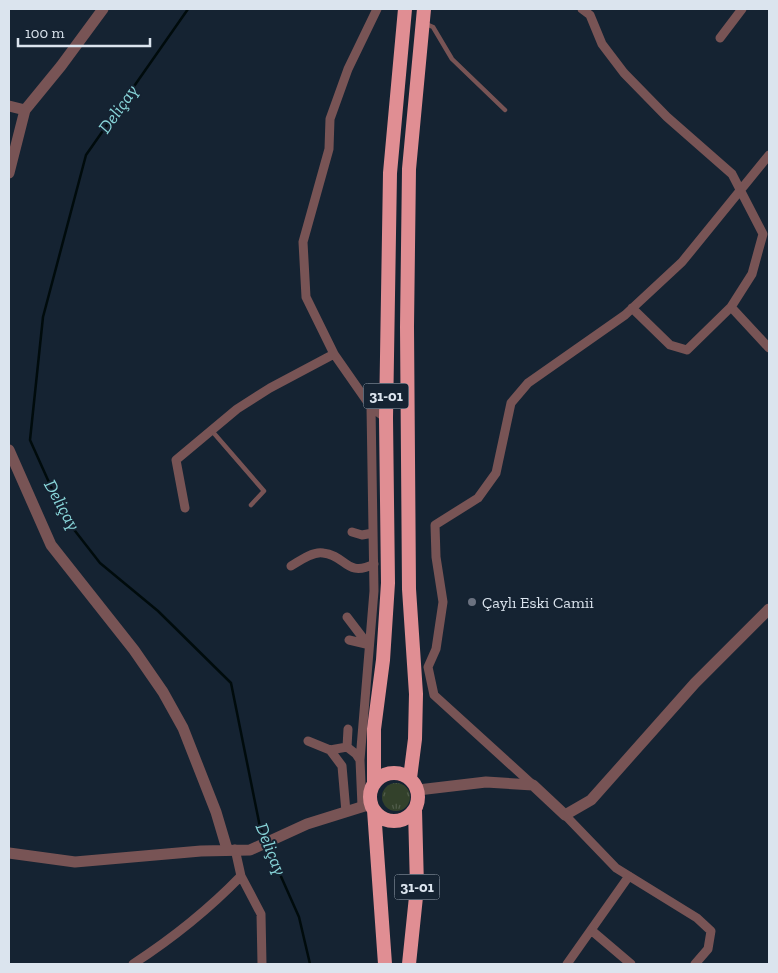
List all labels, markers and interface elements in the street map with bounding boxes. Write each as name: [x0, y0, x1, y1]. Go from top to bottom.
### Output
scale bar: [18, 15, 150, 47]
text: 100 m: [25, 24, 64, 42]
water label: Deliçay: [93, 80, 143, 138]
road number: 31-01: [364, 384, 408, 408]
water label: Deliçay: [39, 476, 85, 534]
place label: Çaylı Eski Camii: [482, 593, 594, 612]
marker: Çaylı Eski Camii: [466, 596, 478, 608]
water label: Deliçay: [251, 820, 291, 878]
road number: 31-01: [394, 874, 440, 900]

